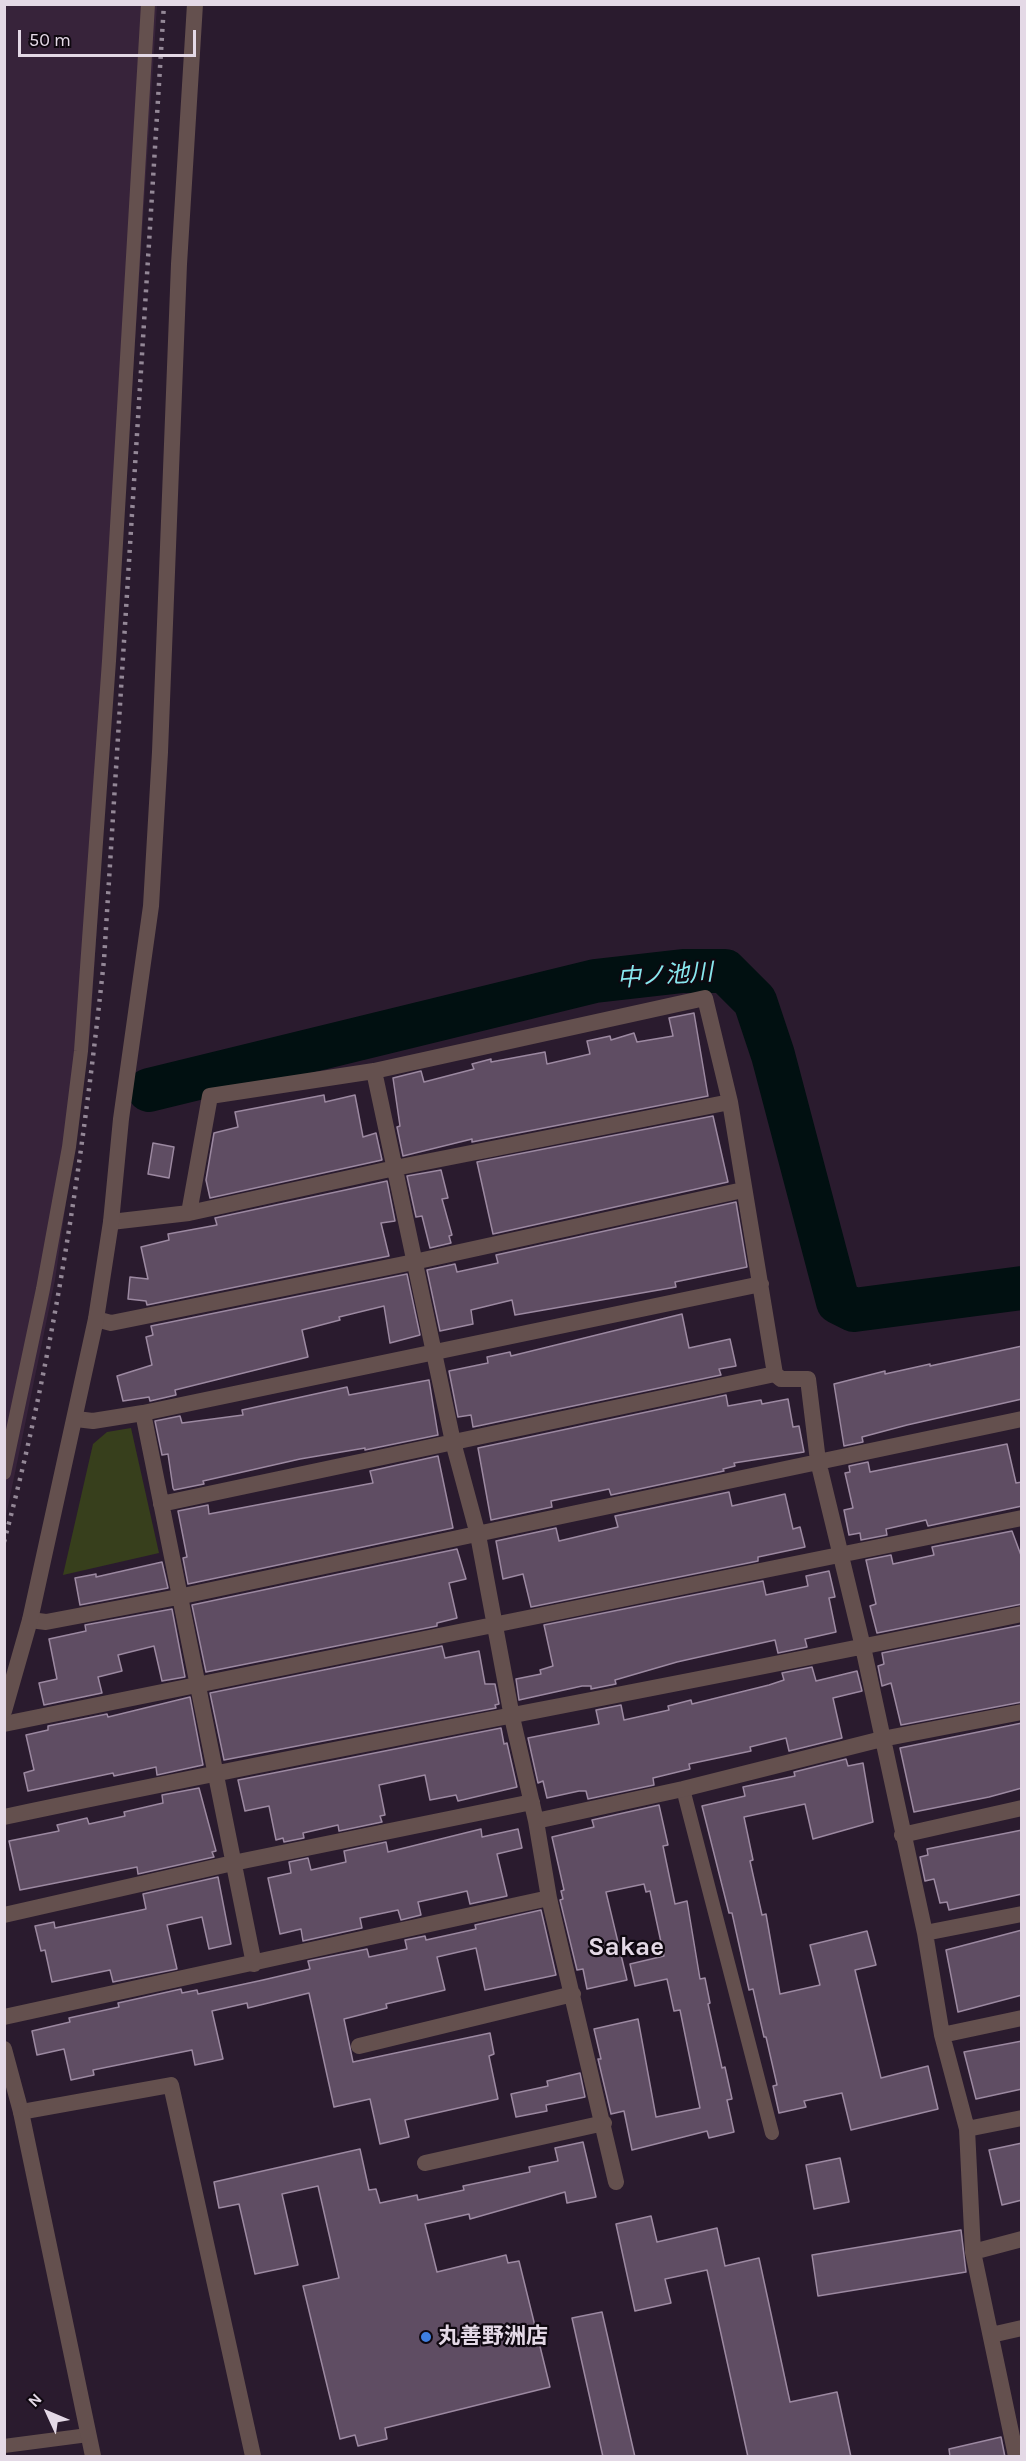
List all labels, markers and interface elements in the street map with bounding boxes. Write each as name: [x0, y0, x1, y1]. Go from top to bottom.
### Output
scale bar: [21, 18, 200, 56]
text: 50 m: [29, 29, 71, 51]
water label: 中ノ池川: [616, 958, 714, 994]
district label: Sakae: [588, 1932, 664, 1964]
place label: 丸善野洲店: [438, 2324, 548, 2350]
marker: 丸善野洲店: [419, 2330, 433, 2344]
north arrow: [18, 2383, 78, 2443]
text: N: [24, 2389, 46, 2411]

